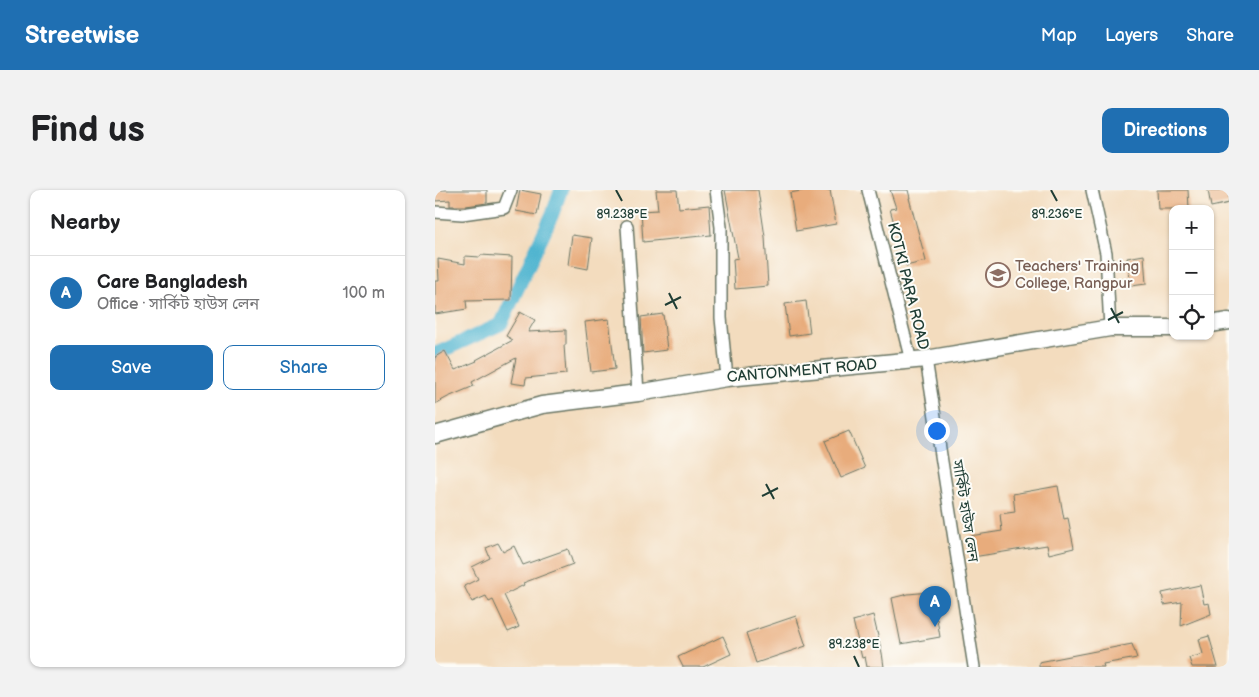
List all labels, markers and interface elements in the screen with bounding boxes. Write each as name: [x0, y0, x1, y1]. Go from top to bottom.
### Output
text: Streetwise: [25, 21, 139, 50]
text: Map: [1041, 25, 1077, 46]
text: Layers: [1105, 25, 1158, 46]
text: Share: [1186, 25, 1234, 46]
button: Directions: [1102, 108, 1229, 153]
text: Find us: [30, 109, 145, 152]
map controls: [1169, 205, 1214, 340]
button: +: [1169, 205, 1214, 250]
text: 89.238°E: [597, 207, 648, 222]
text: 89.236°E: [1031, 207, 1083, 222]
text: Nearby: [50, 210, 120, 235]
street label: KOTKI PARA ROAD: [883, 220, 933, 352]
button: −: [1169, 250, 1214, 295]
place label: Teachers' Training College, Rangpur: [1015, 257, 1139, 293]
school or university icon: Teachers' Training College, Rangpur: [985, 262, 1011, 288]
text: Care Bangladesh: [97, 271, 248, 294]
text: A: [61, 284, 71, 303]
text: 100 m: [342, 284, 385, 303]
text: Office · সার্কিট হাউস লেন: [97, 295, 259, 314]
button: locate: [1169, 295, 1214, 340]
button: Save: [50, 345, 213, 390]
button: Share: [223, 345, 385, 390]
street label: CANTONMENT ROAD: [726, 355, 878, 387]
your location: [924, 418, 950, 444]
street label: সার্কিট হাউস লেন: [947, 458, 983, 564]
pin: A: [919, 586, 951, 627]
text: 89.238°E: [829, 637, 880, 652]

